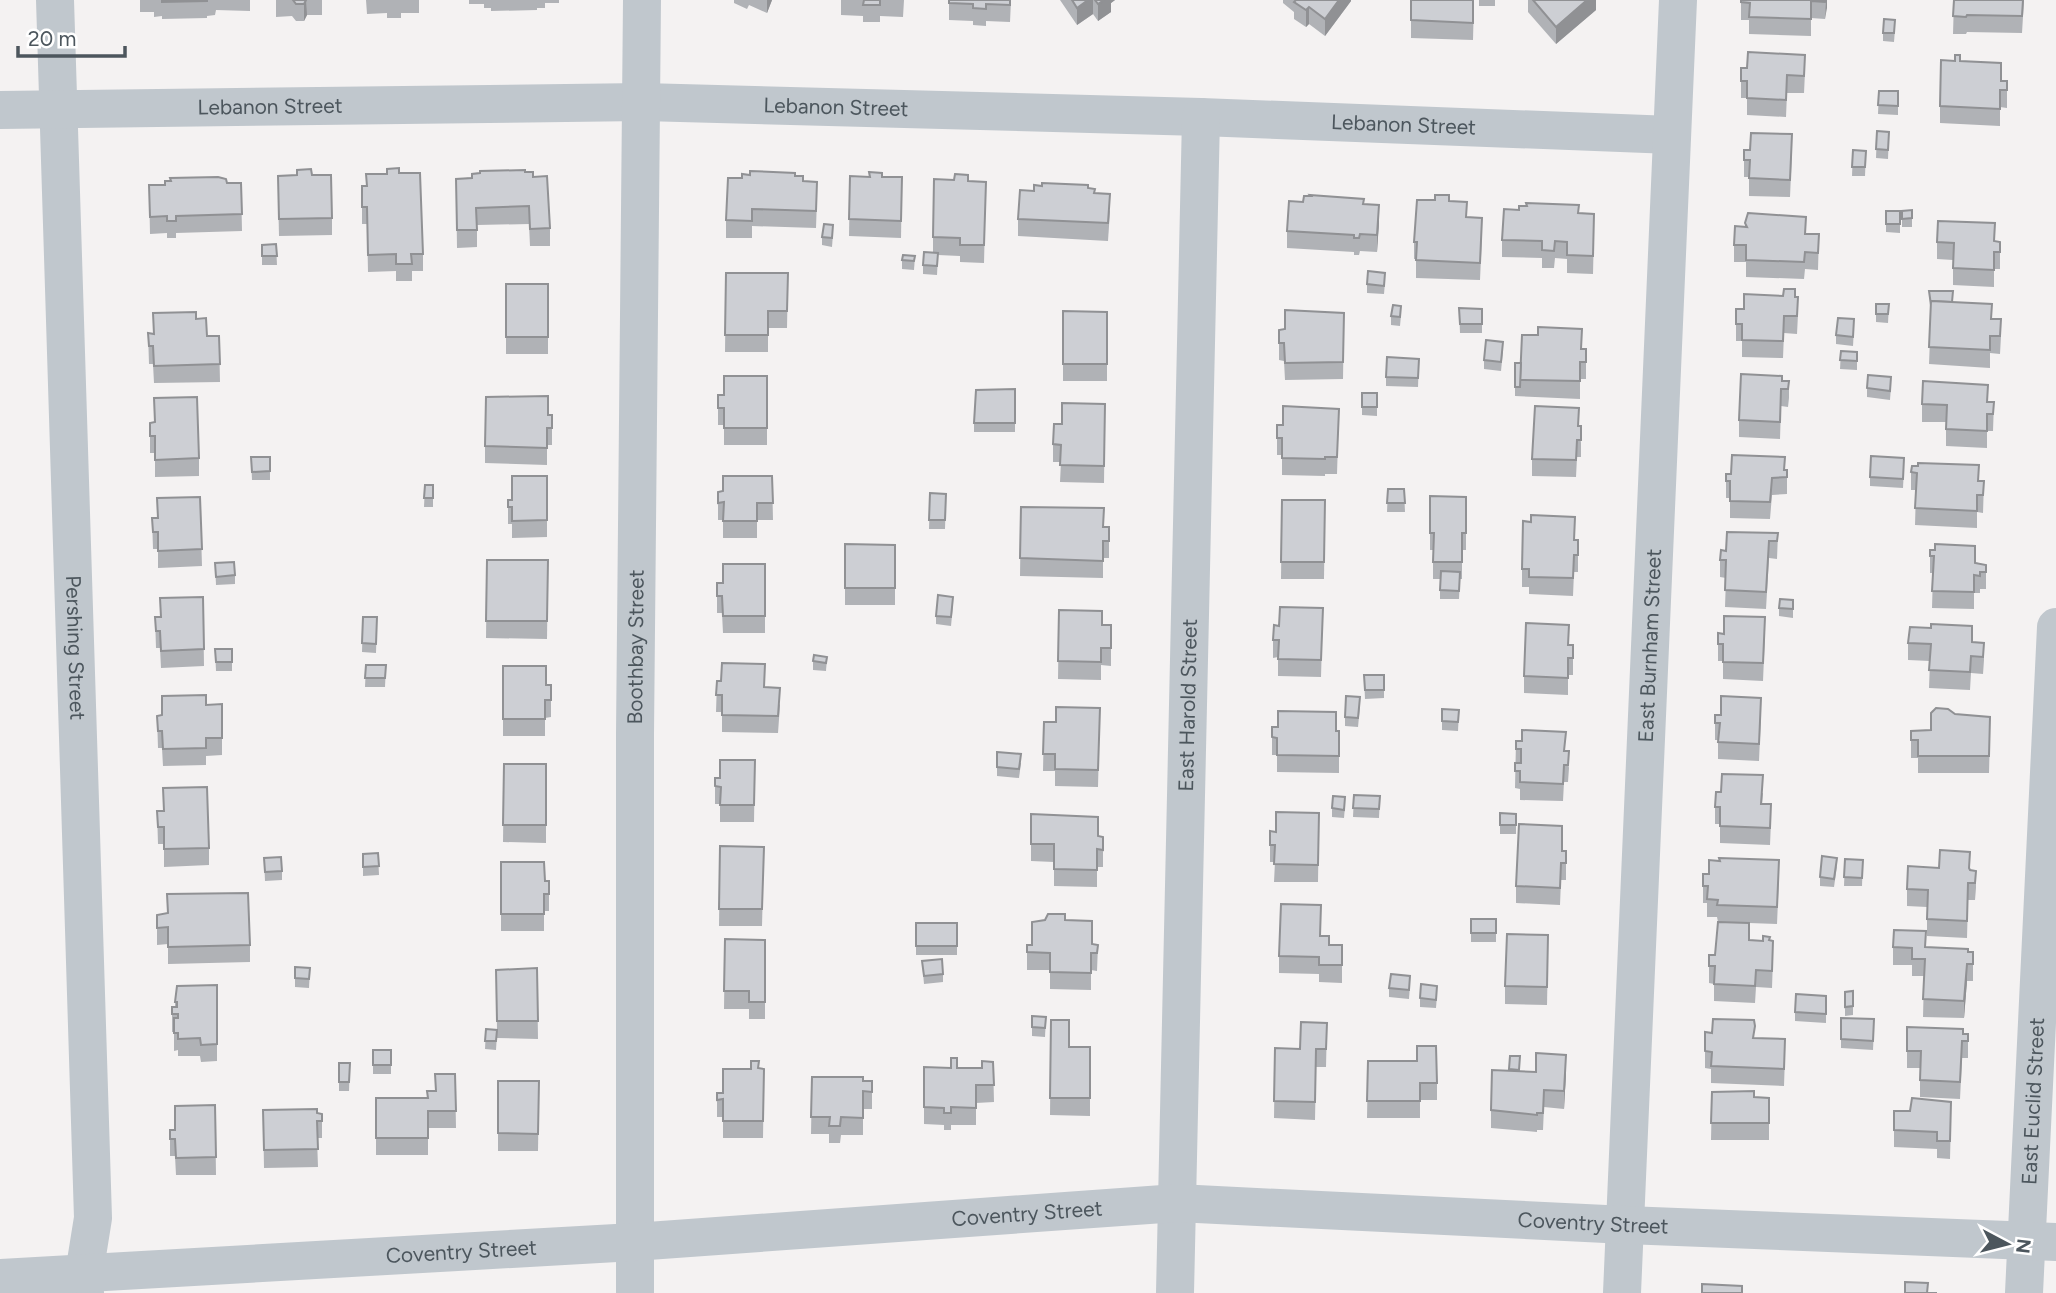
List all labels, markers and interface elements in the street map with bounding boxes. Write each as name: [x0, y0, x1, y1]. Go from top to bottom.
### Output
scale bar: [18, 14, 124, 58]
text: 20 m: [28, 26, 76, 51]
street label: Lebanon Street: [763, 92, 909, 121]
street label: Lebanon Street: [197, 93, 343, 120]
street label: Lebanon Street: [1331, 109, 1477, 140]
street label: East Burnham Street: [1633, 548, 1666, 743]
street label: Boothbay Street: [622, 569, 649, 725]
street label: Pershing Street: [61, 575, 90, 721]
street label: East Harold Street: [1173, 618, 1202, 792]
street label: East Euclid Street: [2016, 1017, 2049, 1185]
street label: Coventry Street: [951, 1195, 1103, 1231]
street label: Coventry Street: [1517, 1207, 1669, 1239]
north arrow: [1972, 1209, 2042, 1279]
street label: Coventry Street: [385, 1235, 537, 1268]
text: N: [2011, 1237, 2036, 1255]

